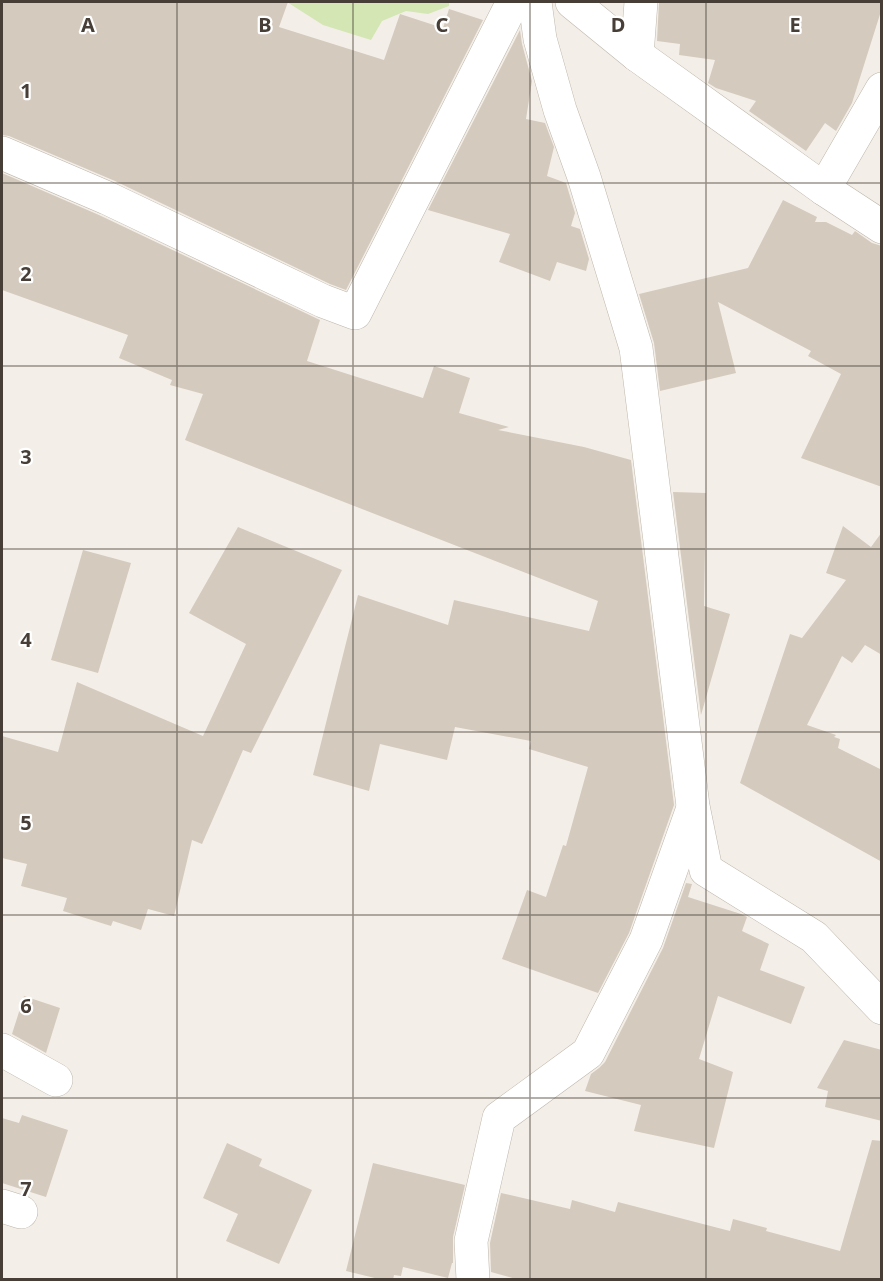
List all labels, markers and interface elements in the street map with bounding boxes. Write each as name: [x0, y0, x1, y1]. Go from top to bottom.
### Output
text: A: [81, 11, 95, 38]
text: B: [258, 11, 272, 38]
text: C: [436, 11, 449, 38]
text: D: [611, 11, 625, 38]
text: E: [789, 11, 801, 38]
text: 1: [20, 77, 32, 104]
text: 2: [20, 260, 32, 287]
text: 3: [20, 443, 32, 470]
text: 4: [20, 626, 32, 653]
text: 5: [20, 809, 32, 836]
text: 6: [20, 992, 32, 1019]
text: 7: [20, 1175, 32, 1202]

